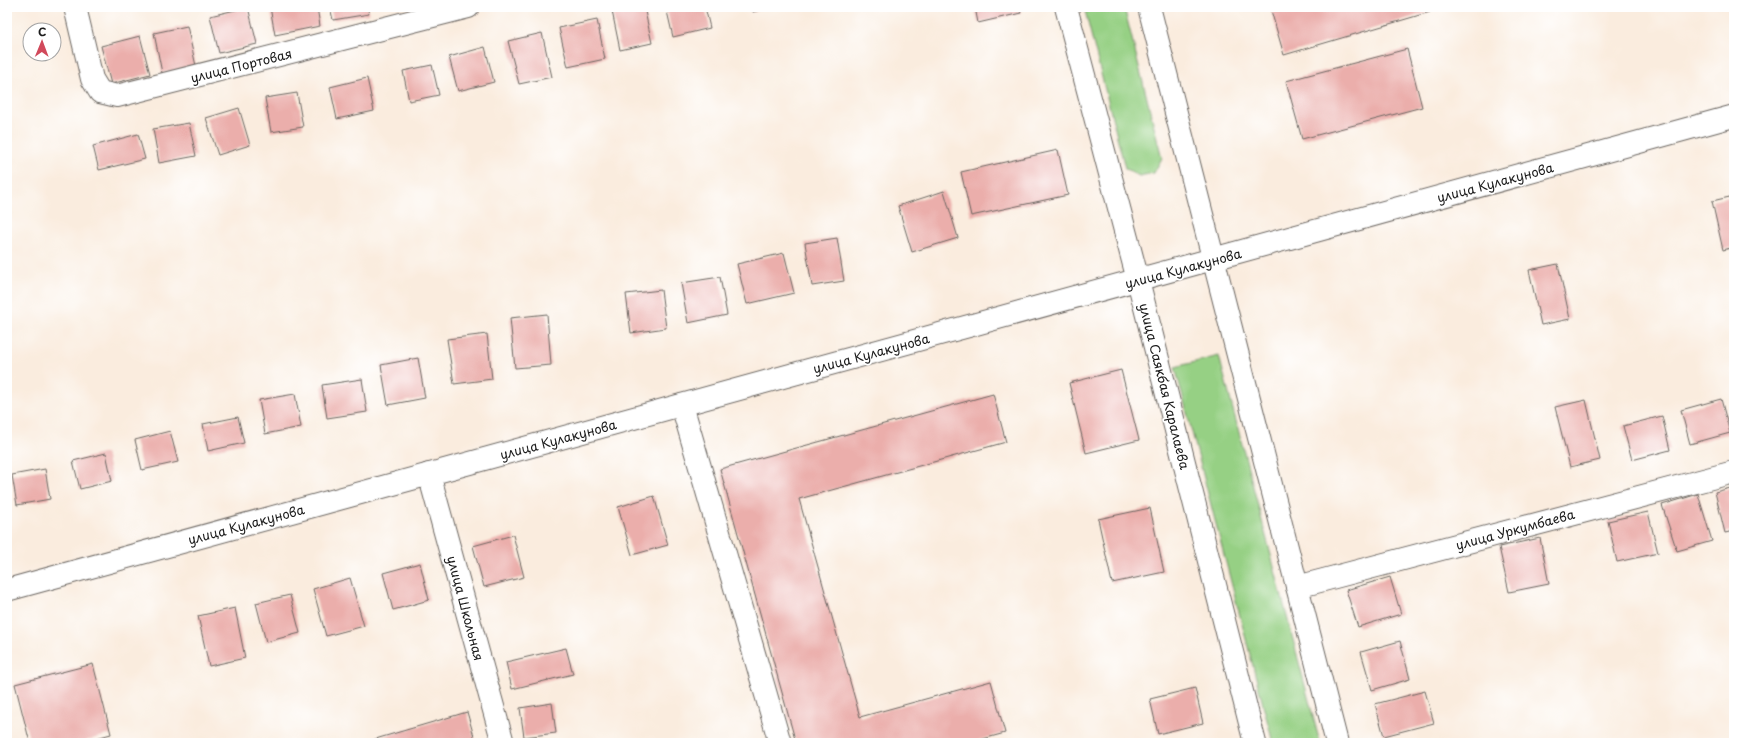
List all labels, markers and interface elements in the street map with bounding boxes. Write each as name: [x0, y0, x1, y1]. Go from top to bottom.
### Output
north arrow: [22, 22, 62, 62]
text: С: [38, 23, 46, 40]
street label: улица Портовая: [188, 43, 294, 87]
street label: улица Кулакунова: [1435, 157, 1556, 207]
street label: улица Кулакунова: [1123, 243, 1244, 293]
street label: улица Саякбая Каралаева: [1135, 301, 1195, 472]
street label: улица Кулакунова: [811, 328, 932, 378]
street label: улица Кулакунова: [498, 414, 619, 464]
street label: улица Кулакунова: [186, 499, 307, 549]
street label: улица Уркумбаева: [1453, 504, 1577, 554]
street label: улица Школьная: [443, 553, 489, 663]

